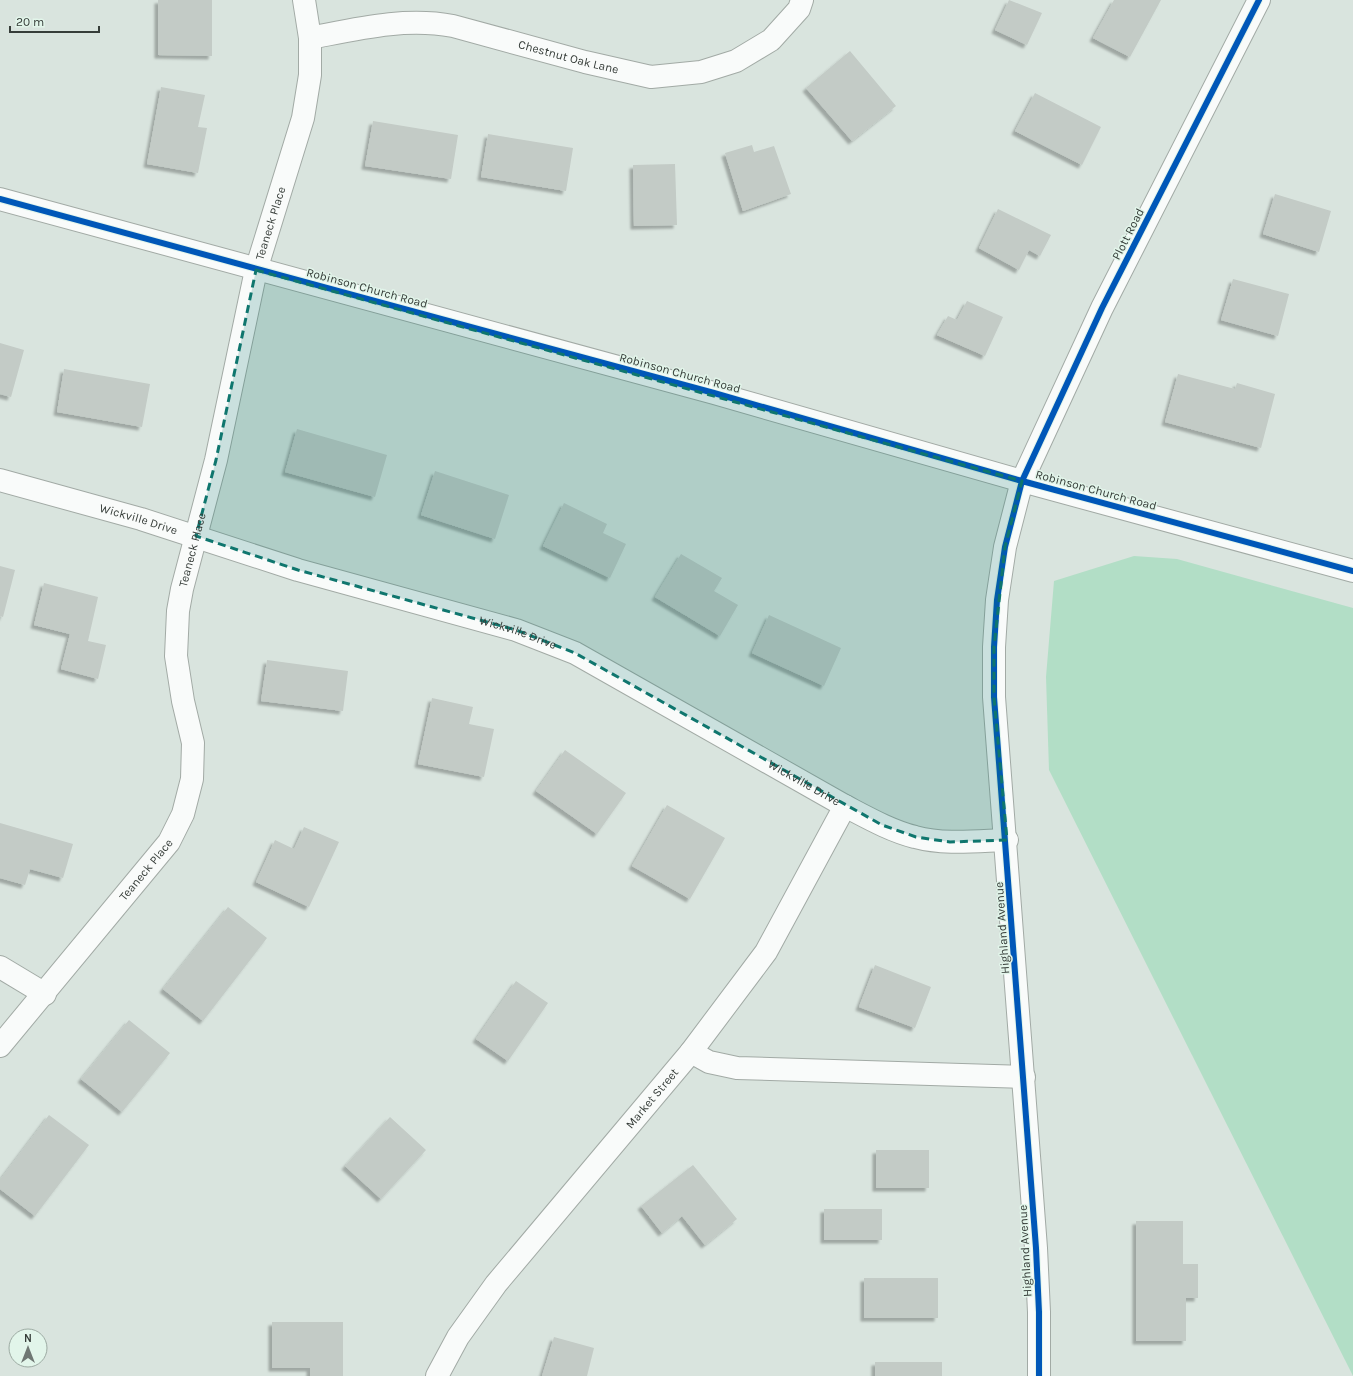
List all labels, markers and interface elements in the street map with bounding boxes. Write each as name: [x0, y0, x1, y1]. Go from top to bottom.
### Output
scale bar: [10, 8, 99, 34]
text: 20 m: [16, 15, 44, 29]
street label: Chestnut Oak Lane: [517, 37, 620, 76]
street label: Teaneck Place: [253, 185, 288, 262]
street label: Plott Road: [1109, 206, 1147, 262]
street label: Robinson Church Road: [305, 265, 429, 311]
street label: Robinson Church Road: [618, 350, 742, 396]
street label: Robinson Church Road: [1034, 467, 1158, 513]
street label: Wickville Drive: [98, 501, 179, 537]
street label: Teaneck Place: [176, 511, 209, 588]
street label: Wickville Drive: [478, 613, 558, 652]
street label: Wickville Drive: [765, 757, 843, 809]
street label: Teaneck Place: [116, 836, 176, 903]
street label: Highland Avenue: [992, 881, 1012, 975]
street label: Market Street: [623, 1065, 682, 1131]
street label: Highland Avenue: [1016, 1205, 1034, 1297]
north arrow: [8, 1328, 48, 1368]
text: N: [24, 1332, 32, 1345]

